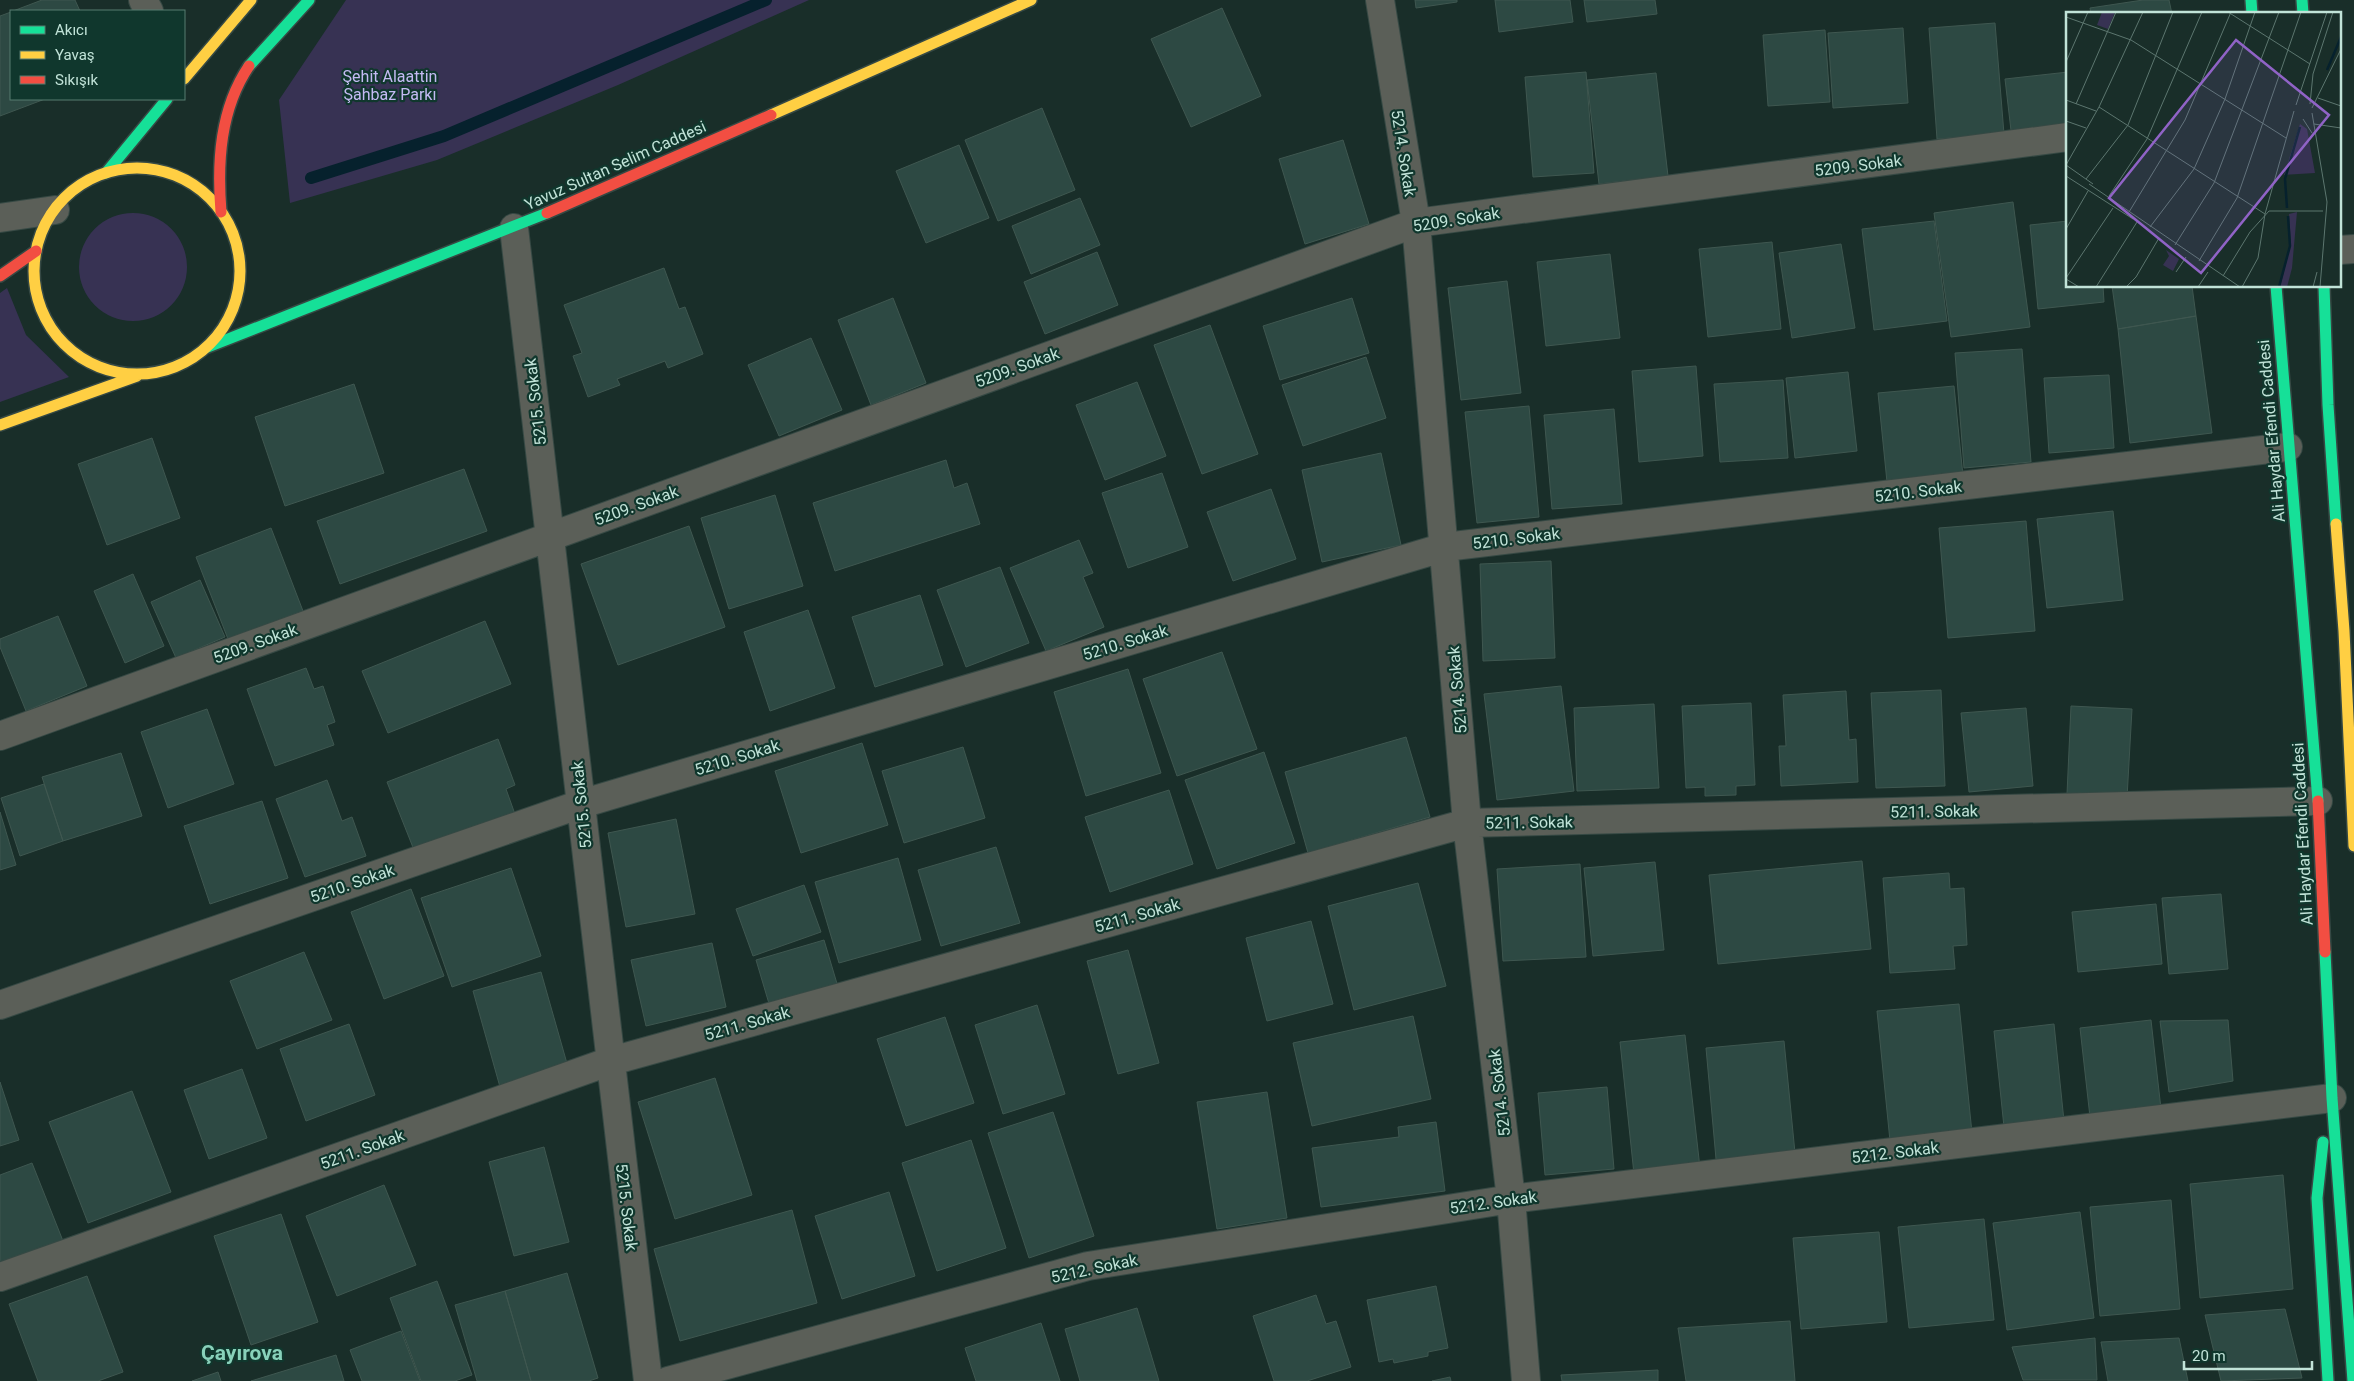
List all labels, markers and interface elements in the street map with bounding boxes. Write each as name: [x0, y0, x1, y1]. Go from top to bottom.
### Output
legend: [10, 10, 185, 100]
inset map: [2066, 12, 2342, 288]
text: Akıcı: [55, 21, 88, 39]
text: Yavaş: [55, 46, 95, 64]
park label: Şehit Alaattin Şahbaz Parkı: [343, 67, 437, 104]
text: Sıkışık: [55, 71, 98, 89]
street label: 5214. Sokak: [1387, 108, 1420, 199]
street label: Yavuz Sultan Selim Caddesi: [522, 117, 709, 214]
street label: 5209. Sokak: [1813, 151, 1904, 180]
street label: 5209. Sokak: [1411, 203, 1502, 236]
street label: Ali Haydar Efendi Caddesi: [2254, 339, 2289, 523]
street label: 5209. Sokak: [973, 343, 1062, 391]
street label: 5215. Sokak: [521, 356, 550, 447]
street label: 5210. Sokak: [1873, 477, 1964, 506]
street label: 5209. Sokak: [592, 481, 681, 529]
street label: 5210. Sokak: [1471, 524, 1562, 553]
street label: 5209. Sokak: [211, 619, 300, 667]
street label: 5210. Sokak: [1080, 620, 1171, 664]
street label: 5214. Sokak: [1444, 645, 1471, 734]
street label: 5210. Sokak: [692, 735, 783, 779]
street label: Ali Haydar Efendi Caddesi: [2288, 742, 2317, 926]
street label: 5215. Sokak: [567, 759, 596, 850]
street label: 5211. Sokak: [1890, 801, 1979, 822]
street label: 5211. Sokak: [1485, 812, 1574, 833]
street label: 5210. Sokak: [308, 860, 398, 907]
street label: 5211. Sokak: [1092, 894, 1183, 937]
street label: 5211. Sokak: [702, 1002, 793, 1045]
street label: 5214. Sokak: [1485, 1047, 1514, 1138]
street label: 5211. Sokak: [318, 1125, 407, 1173]
street label: 5212. Sokak: [1850, 1138, 1941, 1167]
street label: 5215. Sokak: [612, 1162, 641, 1253]
street label: 5212. Sokak: [1448, 1187, 1539, 1218]
street label: 5212. Sokak: [1049, 1250, 1140, 1287]
scale bar: [2184, 1338, 2312, 1370]
district label: Çayırova: [201, 1341, 283, 1365]
text: 20 m: [2192, 1347, 2226, 1365]

